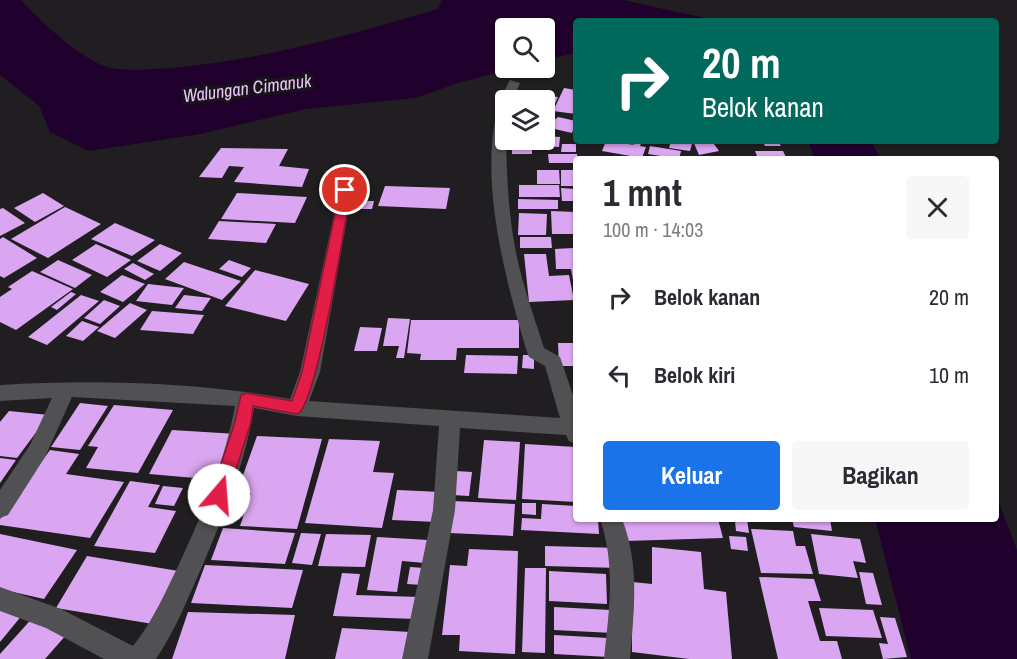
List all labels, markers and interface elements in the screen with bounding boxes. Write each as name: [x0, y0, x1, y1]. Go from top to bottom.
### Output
map controls: [495, 18, 555, 150]
button: search: [495, 18, 555, 78]
text: 20 m: [702, 35, 781, 91]
icon: right: [603, 42, 681, 120]
water label: Walungan Cimanuk: [181, 68, 313, 108]
text: Belok kanan: [702, 89, 824, 125]
button: layers: [495, 90, 555, 150]
pin: [319, 164, 370, 215]
text: 1 mnt: [603, 169, 682, 217]
icon: arrive: [328, 173, 361, 206]
button: close: [906, 176, 969, 239]
text: 100 m · 14:03: [603, 216, 703, 243]
icon: right: [603, 281, 636, 314]
text: Belok kanan: [654, 282, 760, 312]
text: 20 m: [929, 282, 969, 312]
icon: left: [603, 359, 636, 392]
text: Belok kiri: [654, 360, 735, 390]
text: 10 m: [929, 360, 969, 390]
button: Keluar: [603, 441, 780, 510]
button: Bagikan: [792, 441, 969, 510]
position arrow: [187, 463, 251, 527]

